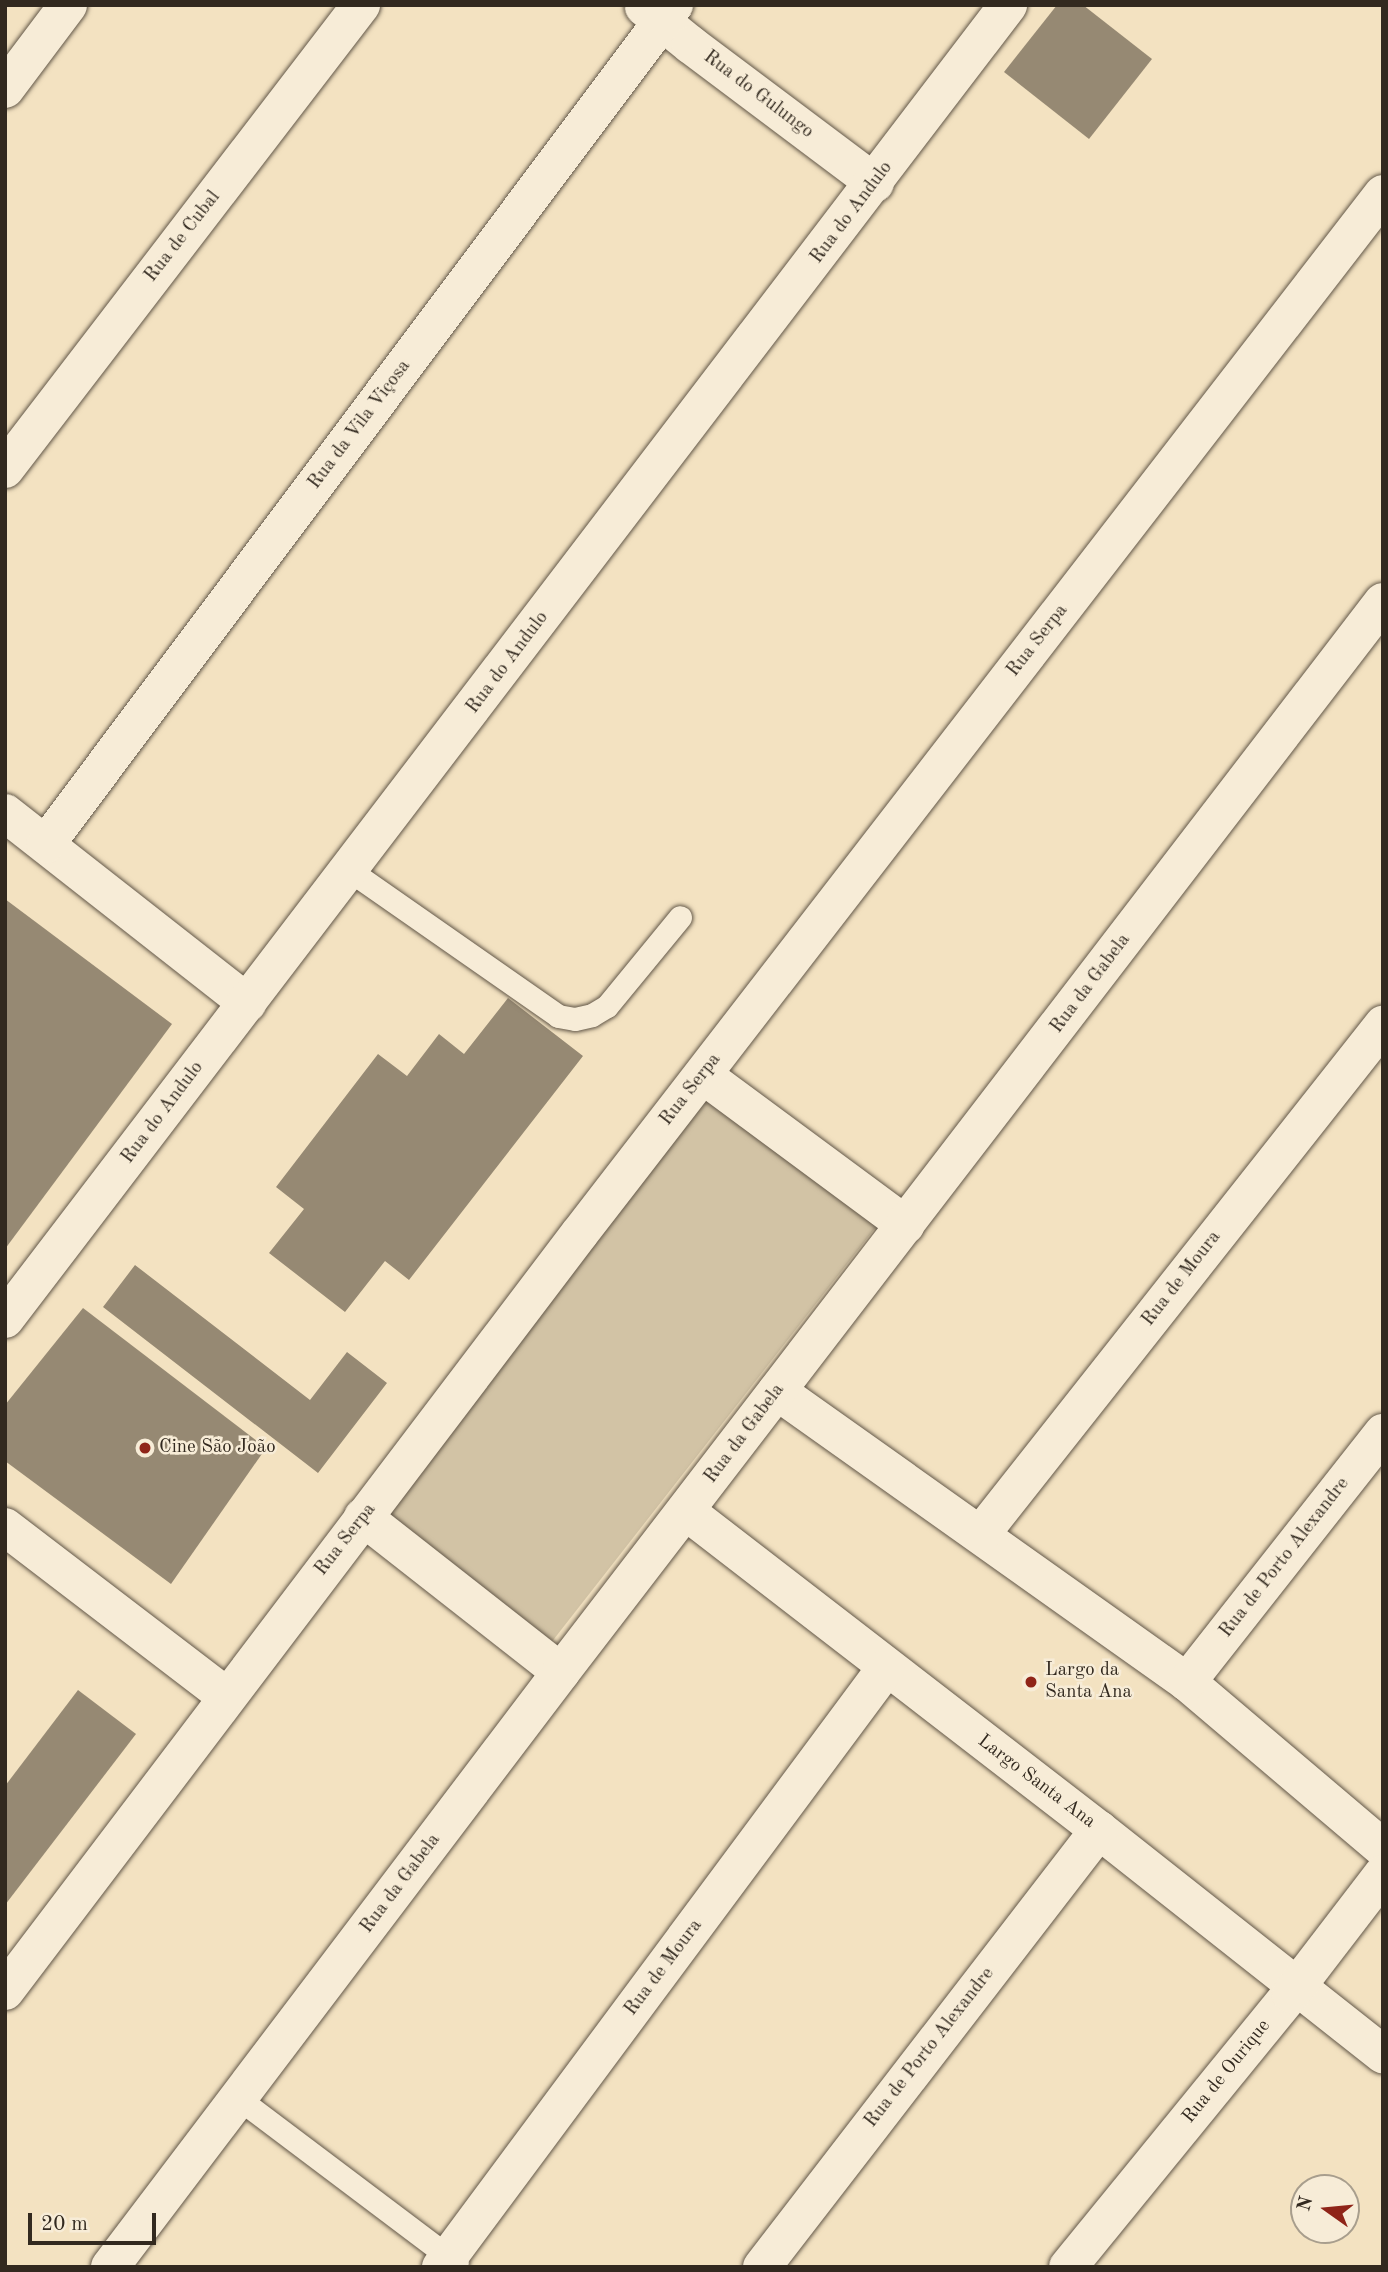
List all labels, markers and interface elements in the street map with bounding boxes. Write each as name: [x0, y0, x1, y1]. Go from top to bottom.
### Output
street label: Rua do Gulungo: [698, 46, 818, 144]
street label: Rua do Andulo: [806, 157, 898, 269]
street label: Rua de Cubal: [140, 187, 226, 287]
street label: Rua da Vila Viçosa: [304, 356, 416, 494]
street label: Rua Serpa: [1003, 600, 1073, 682]
street label: Rua do Andulo: [462, 607, 554, 719]
street label: Rua da Gabela: [1046, 930, 1136, 1038]
street label: Rua Serpa: [656, 1049, 726, 1131]
street label: Rua do Andulo: [117, 1057, 209, 1169]
street label: Rua de Moura: [1138, 1227, 1226, 1331]
street label: Rua da Gabela: [700, 1380, 790, 1488]
place label: Cine São João: [159, 1437, 276, 1459]
marker: Cine São João: [137, 1440, 153, 1456]
street label: Rua de Porto Alexandre: [1215, 1473, 1355, 1643]
street label: Rua Serpa: [311, 1499, 381, 1581]
place label: Largo da Santa Ana: [1045, 1660, 1132, 1704]
marker: Largo da Santa Ana: [1023, 1674, 1039, 1690]
street label: Largo Santa Ana: [972, 1730, 1100, 1834]
street label: Rua da Gabela: [356, 1830, 446, 1938]
street label: Rua de Moura: [620, 1915, 708, 2021]
street label: Rua de Porto Alexandre: [860, 1963, 1000, 2133]
street label: Rua de Ourique: [1178, 2015, 1276, 2129]
north arrow: [1290, 2174, 1360, 2244]
text: N: [1295, 2194, 1317, 2213]
scale bar: [32, 2198, 159, 2242]
text: 20 m: [41, 2214, 88, 2235]

